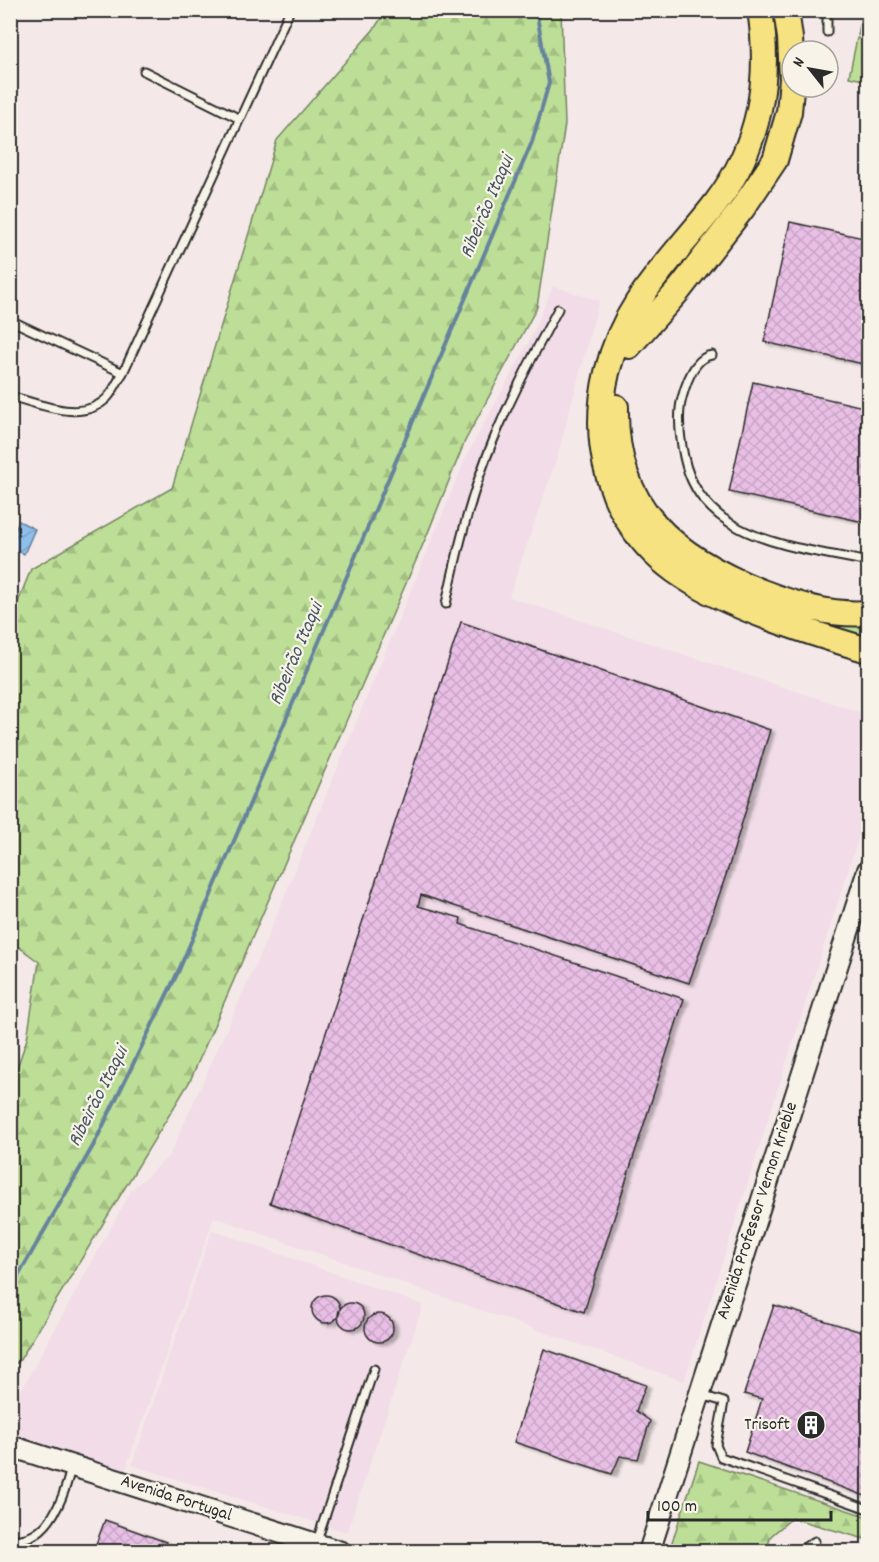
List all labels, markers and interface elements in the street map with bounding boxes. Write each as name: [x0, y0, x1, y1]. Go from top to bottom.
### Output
north arrow: [780, 39, 840, 99]
text: N: [787, 53, 811, 72]
water label: Ribeirão Itaqui: [454, 148, 524, 263]
water label: Ribeirão Itaqui: [263, 595, 333, 710]
water label: Ribeirão Itaqui: [62, 1039, 138, 1152]
street label: Avenida Professor Vernon Krieble: [711, 1099, 805, 1323]
building icon: Trisoft: [795, 1409, 827, 1441]
place label: Trisoft: [744, 1413, 790, 1438]
street label: Avenida Portugal: [117, 1469, 236, 1529]
scale bar: [648, 1484, 831, 1522]
text: 100 m: [657, 1495, 697, 1520]

